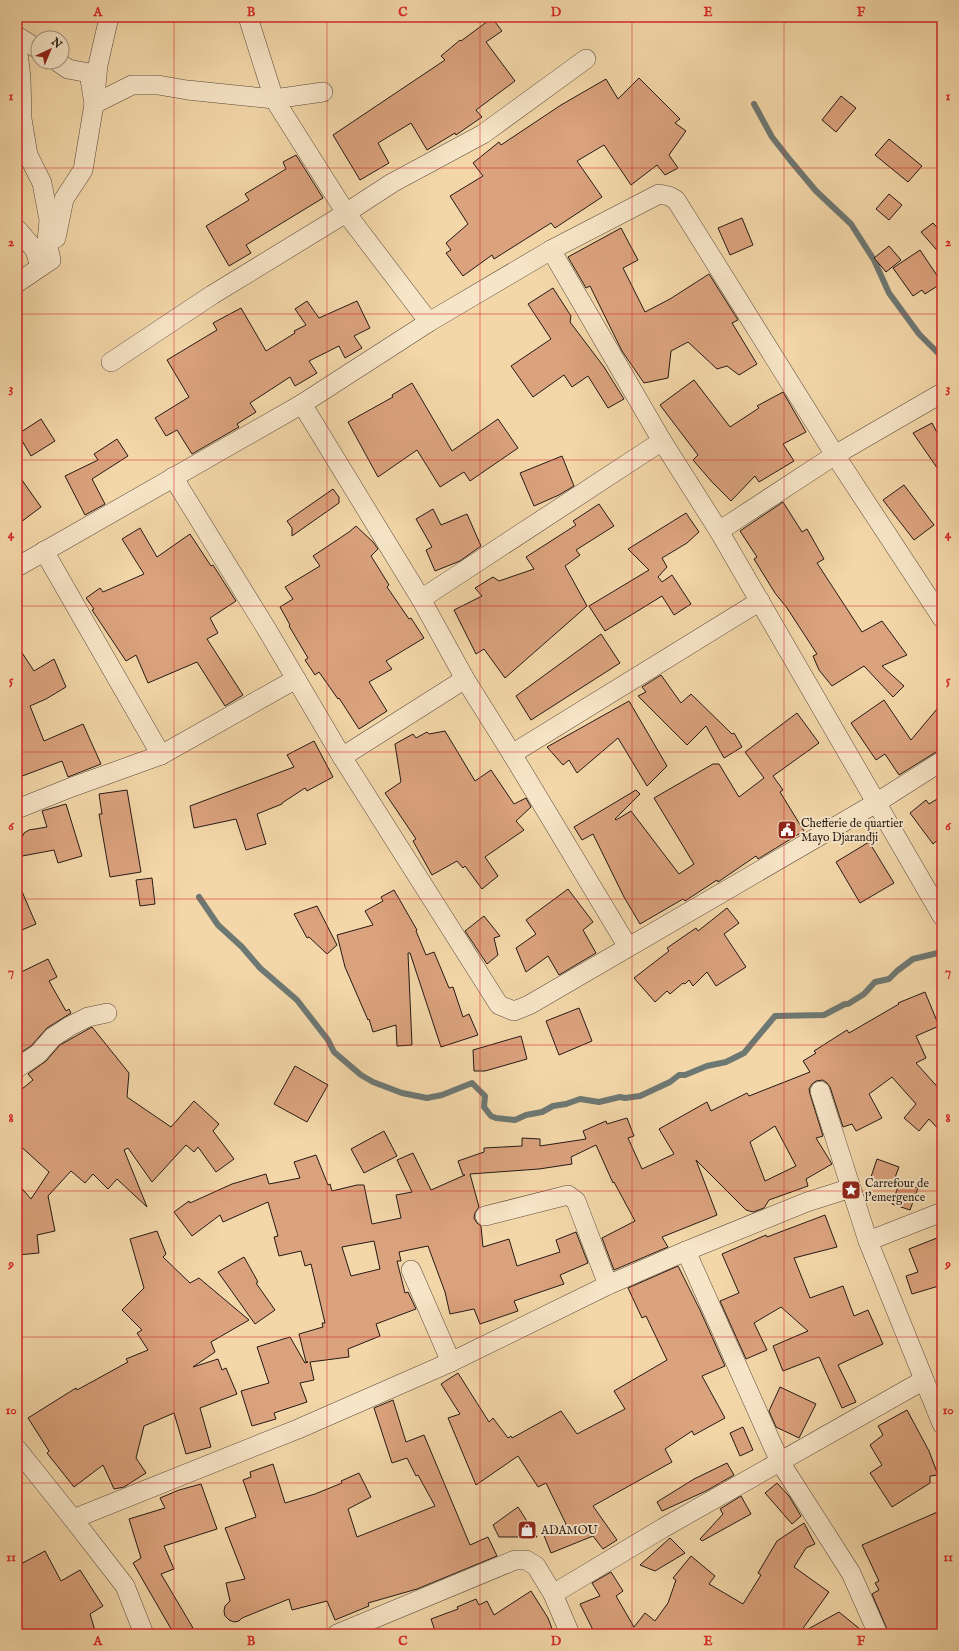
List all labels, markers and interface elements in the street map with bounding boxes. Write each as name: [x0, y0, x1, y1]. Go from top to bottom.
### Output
text: A: [93, 4, 104, 21]
text: B: [247, 4, 256, 21]
text: C: [398, 4, 408, 21]
text: D: [551, 4, 562, 21]
text: E: [703, 4, 713, 21]
text: F: [857, 4, 866, 21]
north arrow: [30, 30, 70, 70]
text: N: [47, 34, 65, 52]
text: 1: [9, 88, 14, 105]
text: 1: [946, 88, 951, 105]
text: 2: [8, 234, 14, 251]
text: 2: [945, 234, 951, 251]
text: 3: [9, 380, 14, 397]
text: 3: [946, 380, 951, 397]
text: 4: [8, 526, 15, 543]
text: 4: [945, 526, 952, 543]
text: 5: [9, 672, 14, 689]
text: 5: [946, 672, 951, 689]
place label: Chefferie de quartier Mayo Djarandji: [801, 816, 904, 845]
text: 6: [8, 818, 14, 835]
text: 6: [945, 818, 951, 835]
public building icon: Chefferie de quartier Mayo Djarandji: [776, 819, 798, 841]
text: 7: [8, 964, 14, 981]
text: 7: [945, 964, 951, 981]
text: 8: [8, 1110, 14, 1127]
text: 8: [945, 1110, 951, 1127]
place label: Carrefour de l'emergence: [865, 1176, 929, 1205]
place icon: Carrefour de l'emergence: [840, 1179, 862, 1201]
text: 9: [7, 1256, 14, 1273]
text: 9: [944, 1256, 951, 1273]
text: 10: [5, 1402, 17, 1419]
text: 10: [942, 1402, 954, 1419]
shop icon: ADAMOU: [516, 1519, 538, 1541]
place label: ADAMOU: [540, 1523, 599, 1538]
text: 11: [6, 1549, 16, 1566]
text: 11: [943, 1549, 953, 1566]
text: A: [93, 1633, 104, 1650]
text: B: [247, 1633, 256, 1650]
text: C: [398, 1633, 408, 1650]
text: D: [551, 1633, 562, 1650]
text: E: [703, 1633, 713, 1650]
text: F: [857, 1633, 866, 1650]

